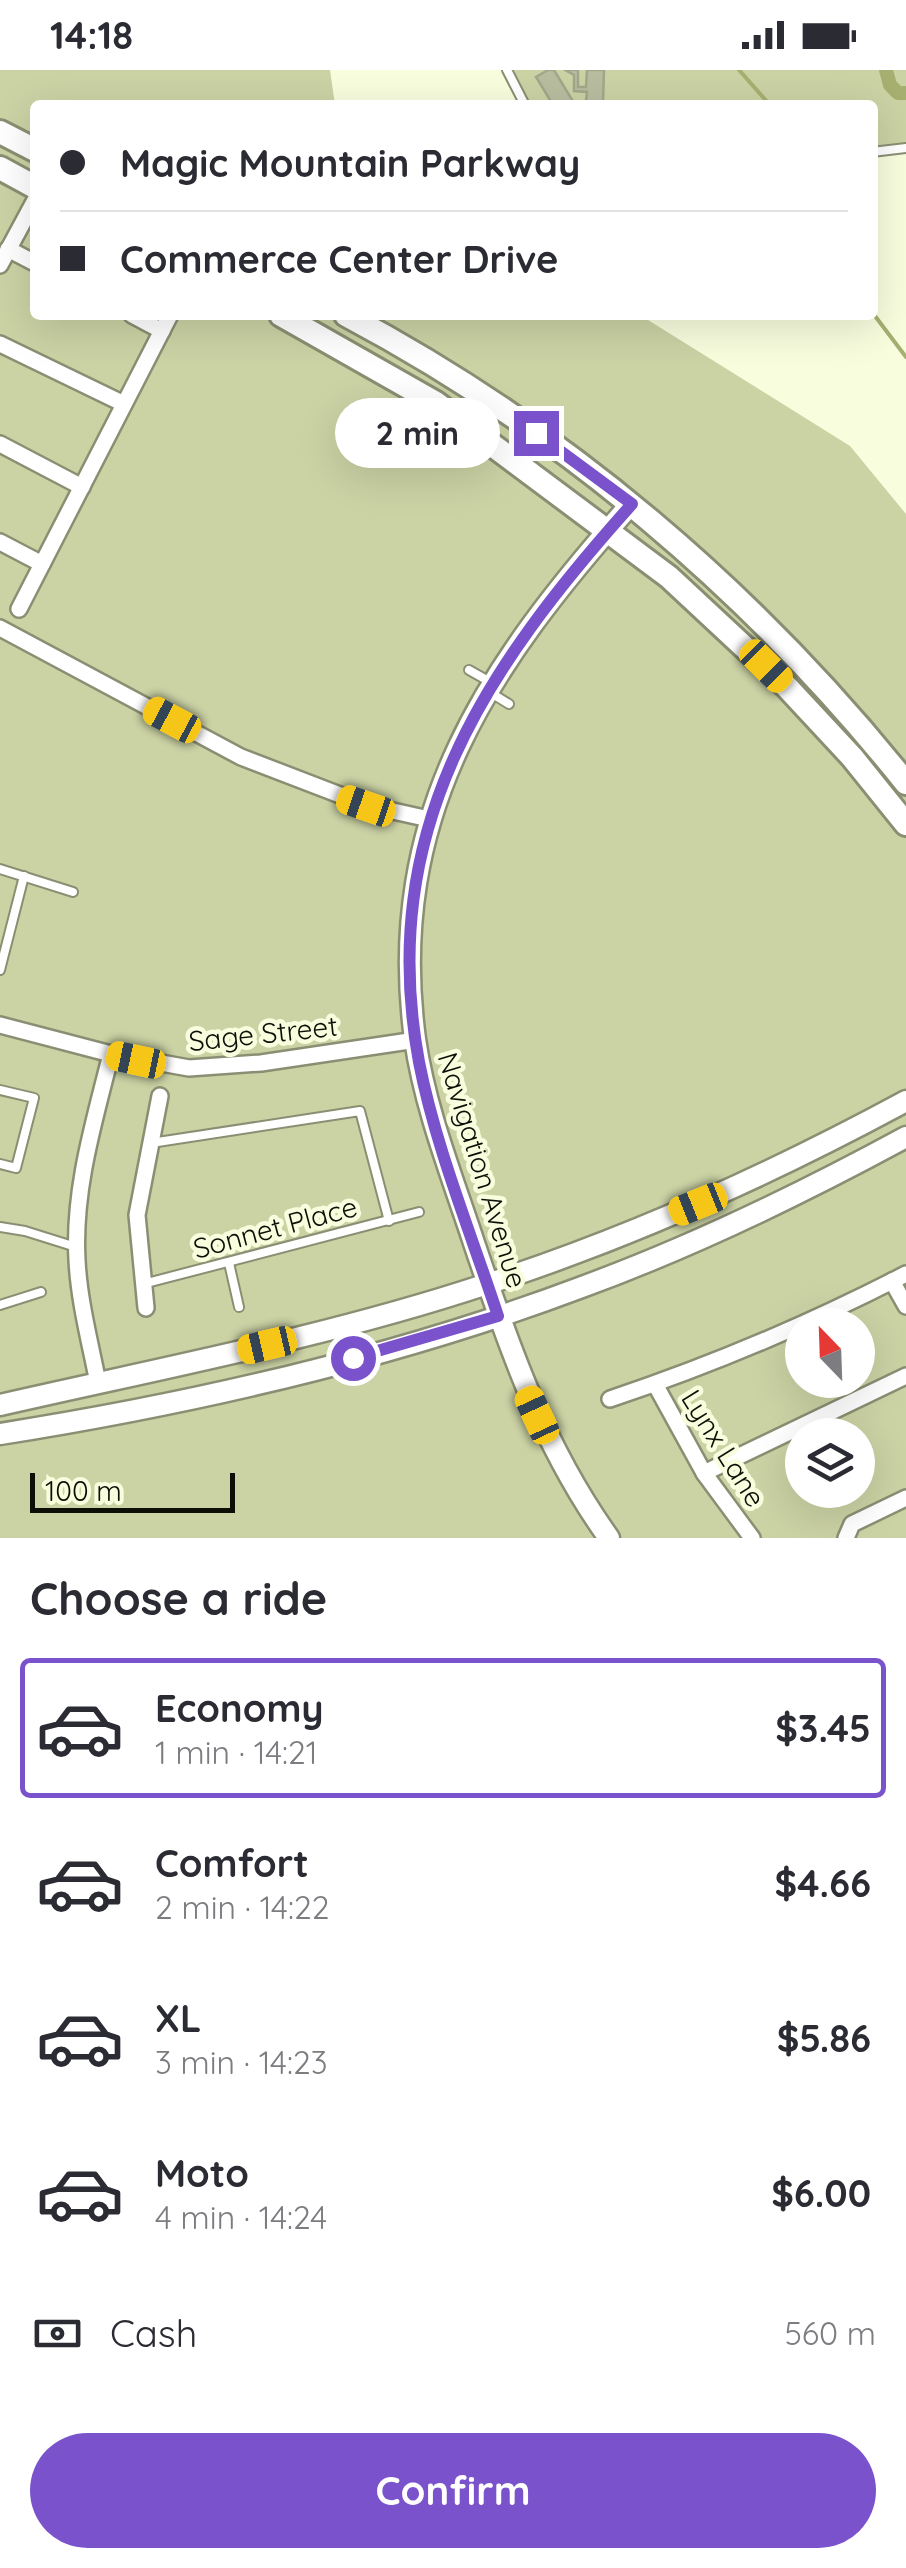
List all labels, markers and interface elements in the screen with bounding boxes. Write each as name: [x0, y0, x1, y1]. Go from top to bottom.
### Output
text: 14:18: [50, 11, 133, 59]
text: Magic Mountain Parkway: [120, 139, 580, 187]
text: Commerce Center Drive: [120, 235, 559, 283]
callout: 2 min: [336, 398, 501, 468]
route end: [514, 411, 559, 456]
text: 2 min: [376, 413, 459, 453]
car: [734, 634, 798, 698]
car: [138, 693, 206, 747]
car: [333, 782, 399, 830]
street label: Sage Street: [187, 1008, 339, 1058]
car: [104, 1039, 168, 1081]
street label: Navigation Avenue: [431, 1048, 535, 1292]
car: [665, 1179, 731, 1229]
street label: Sonnet Place: [189, 1188, 361, 1266]
north arrow: [785, 1308, 875, 1398]
map controls: [785, 1308, 875, 1508]
car: [234, 1324, 300, 1366]
route start: [331, 1336, 376, 1381]
car: [511, 1381, 563, 1449]
street label: Lynx Lane: [674, 1383, 774, 1513]
button: layers: [785, 1418, 875, 1508]
scale bar: [30, 1468, 235, 1512]
text: 100 m: [45, 1473, 122, 1508]
text: Choose a ride: [30, 1570, 327, 1626]
icon: car: [35, 1683, 125, 1773]
text: Economy: [155, 1684, 324, 1732]
text: $3.45: [775, 1704, 871, 1752]
text: 1 min · 14:21: [155, 1732, 318, 1772]
icon: car: [35, 1838, 125, 1928]
text: Comfort: [155, 1839, 309, 1887]
text: $4.66: [774, 1859, 871, 1907]
text: 2 min · 14:22: [155, 1887, 329, 1927]
icon: car: [35, 1993, 125, 2083]
text: XL: [155, 1994, 201, 2042]
text: $5.86: [777, 2014, 871, 2062]
text: 3 min · 14:23: [155, 2042, 327, 2082]
icon: car: [35, 2148, 125, 2238]
text: Moto: [155, 2149, 249, 2197]
text: $6.00: [771, 2169, 871, 2217]
text: 4 min · 14:24: [155, 2197, 327, 2237]
icon: cash: [30, 2306, 85, 2361]
text: Cash: [110, 2309, 197, 2357]
text: 560 m: [784, 2313, 876, 2353]
button: Confirm: [30, 2433, 876, 2548]

